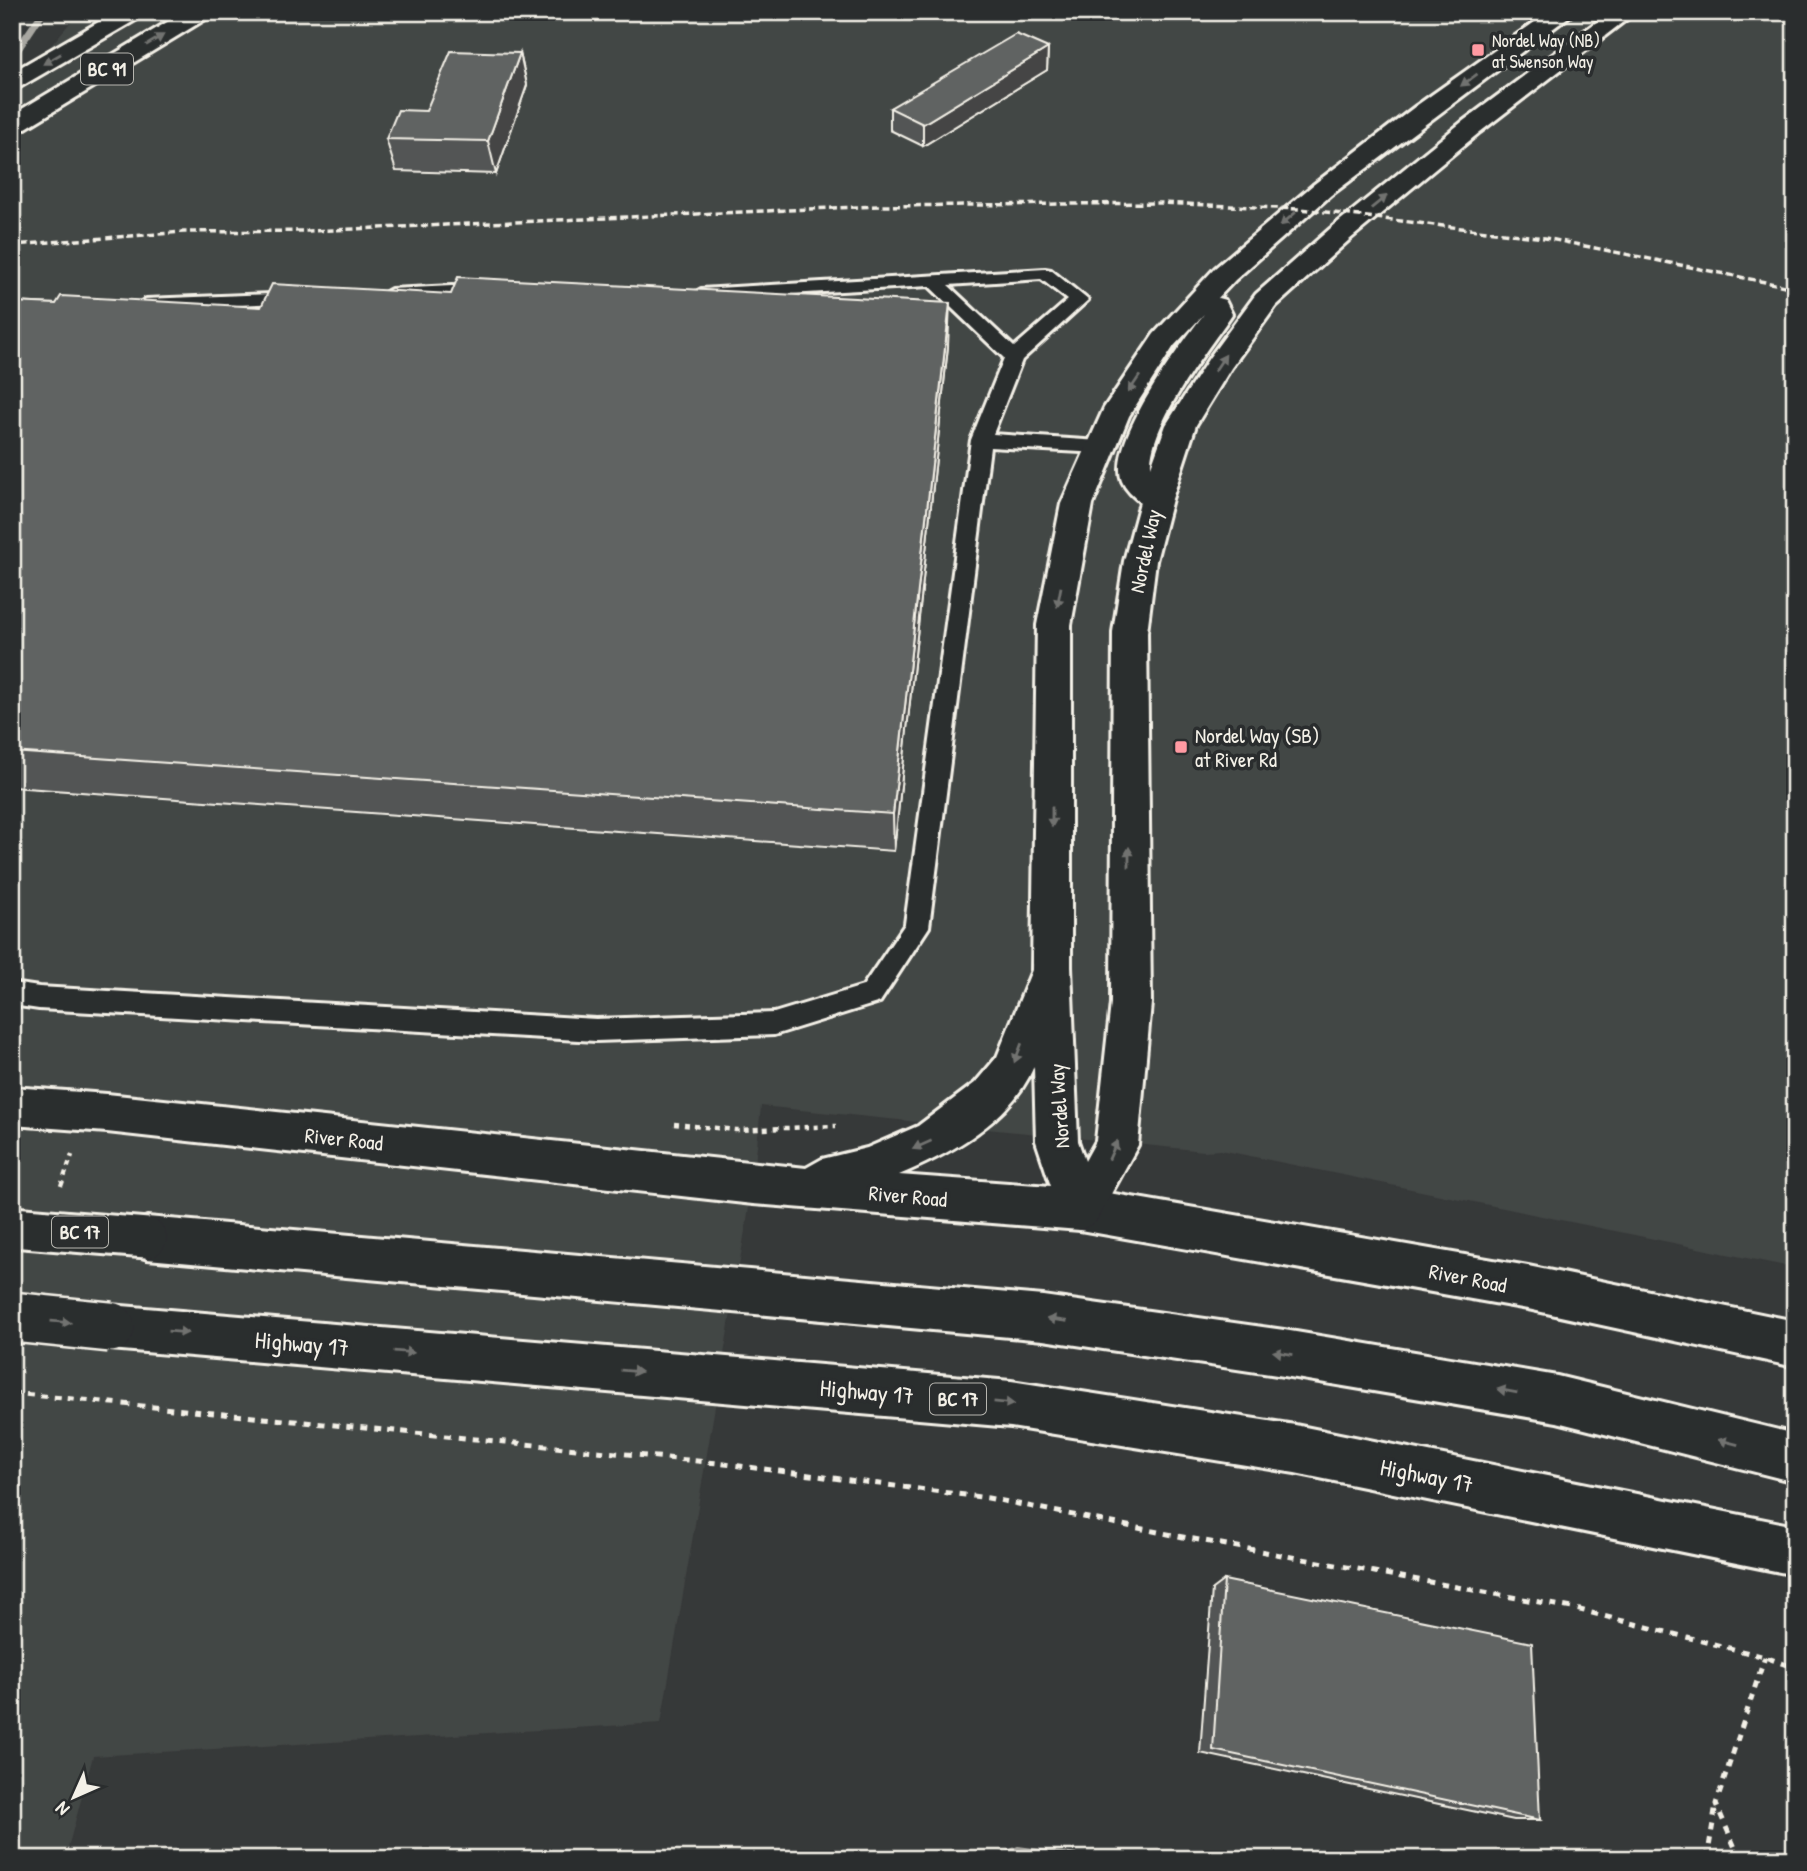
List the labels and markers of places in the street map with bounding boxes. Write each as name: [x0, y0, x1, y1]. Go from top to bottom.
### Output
place label: Nordel Way (NB) at Swenson Way: [1492, 28, 1600, 74]
marker: Nordel Way (NB) at Swenson Way: [1470, 42, 1486, 58]
place label: Nordel Way (SB) at River Rd: [1195, 721, 1320, 774]
marker: Nordel Way (SB) at River Rd: [1173, 739, 1189, 755]

